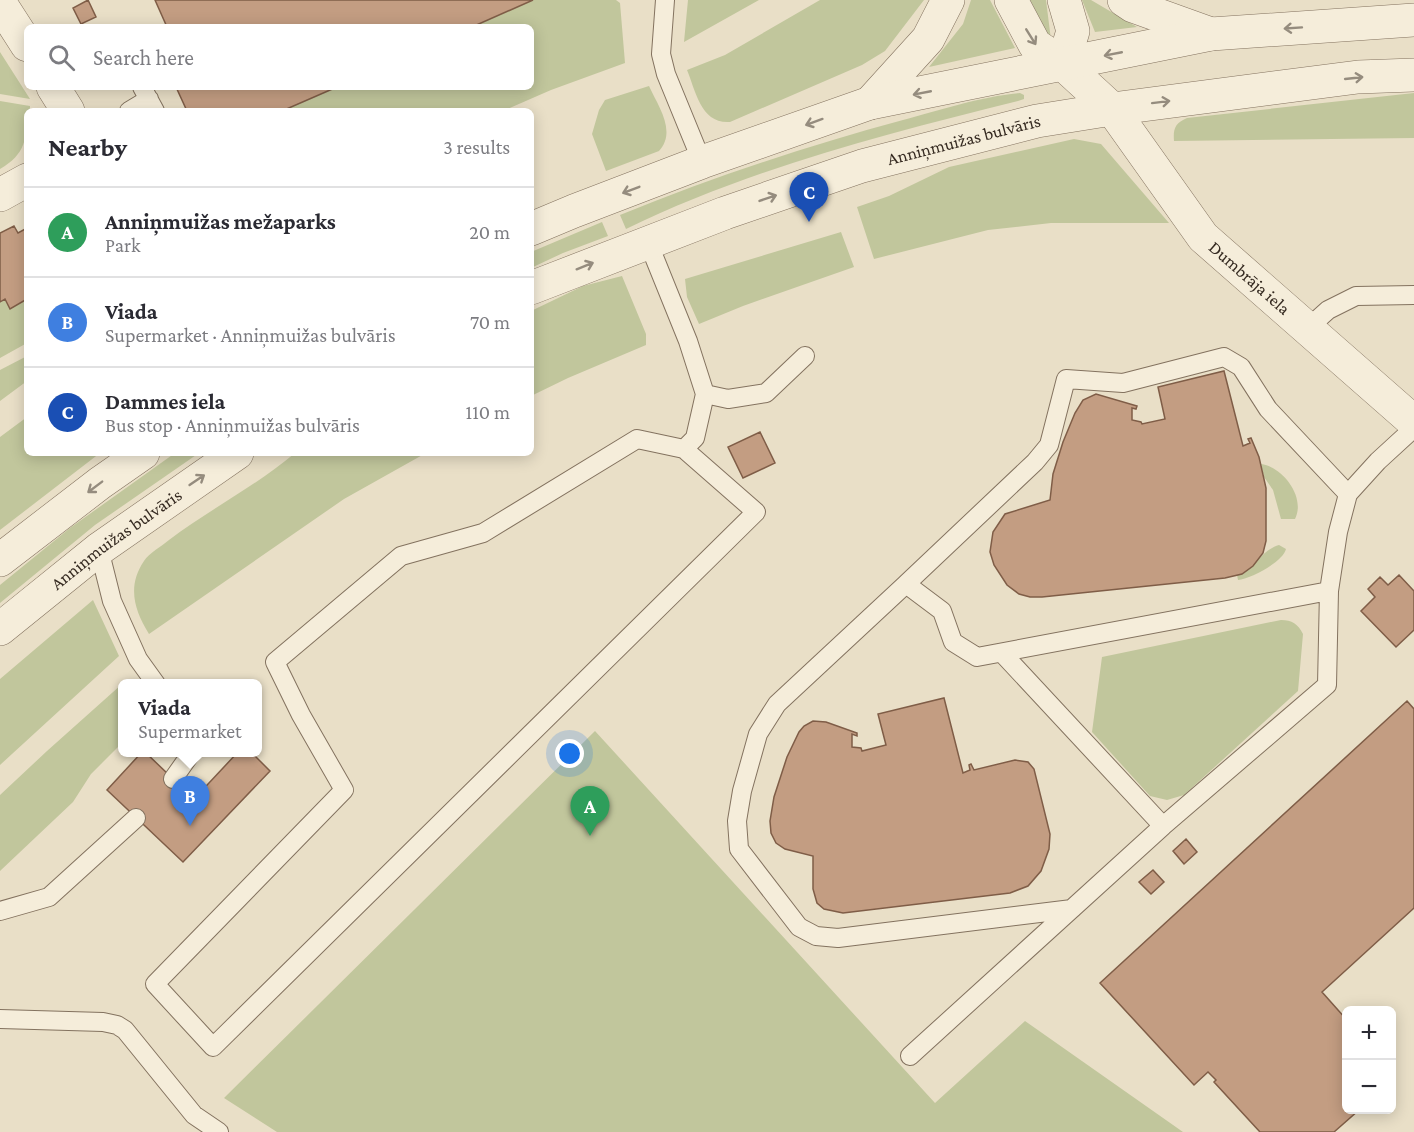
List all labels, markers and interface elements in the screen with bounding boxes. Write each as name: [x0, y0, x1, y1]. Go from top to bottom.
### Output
one-way arrow: [1283, 22, 1303, 33]
search box: [24, 24, 534, 90]
one-way arrow: [1026, 28, 1038, 45]
icon: search: [45, 41, 78, 74]
text: Search here: [93, 45, 194, 70]
one-way arrow: [1103, 49, 1123, 60]
one-way arrow: [1344, 72, 1363, 83]
one-way arrow: [912, 88, 932, 99]
one-way arrow: [1150, 97, 1170, 108]
street label: Anniņmuižas bulvāris: [885, 111, 1043, 169]
one-way arrow: [805, 118, 824, 129]
text: Nearby: [48, 133, 127, 162]
text: 3 results: [443, 136, 510, 158]
pin: C: [790, 172, 828, 222]
one-way arrow: [623, 185, 641, 196]
one-way arrow: [758, 192, 777, 203]
text: Anniņmuižas mežaparks: [105, 209, 336, 234]
text: A: [62, 221, 73, 243]
text: 20 m: [469, 221, 510, 243]
text: Park: [105, 234, 141, 256]
street label: Dumbrāja iela: [1205, 237, 1294, 319]
one-way arrow: [576, 260, 594, 271]
text: Viada: [105, 299, 158, 324]
text: B: [62, 311, 73, 333]
text: 70 m: [470, 311, 510, 333]
text: Supermarket · Anniņmuižas bulvāris: [105, 324, 396, 346]
text: Dammes iela: [105, 389, 225, 414]
text: C: [61, 401, 74, 423]
text: 110 m: [466, 401, 510, 423]
text: Bus stop · Anniņmuižas bulvāris: [105, 414, 360, 436]
one-way arrow: [188, 474, 205, 486]
one-way arrow: [88, 481, 104, 493]
street label: Anniņmuižas bulvāris: [47, 485, 186, 594]
popup: [118, 679, 262, 757]
text: Viada: [138, 695, 191, 720]
text: Supermarket: [138, 720, 242, 742]
your location: [555, 739, 584, 768]
pin: B: [170, 776, 210, 826]
pin: A: [570, 786, 610, 836]
map controls: [1342, 1006, 1396, 1114]
button: +: [1342, 1006, 1396, 1060]
button: −: [1342, 1060, 1396, 1114]

